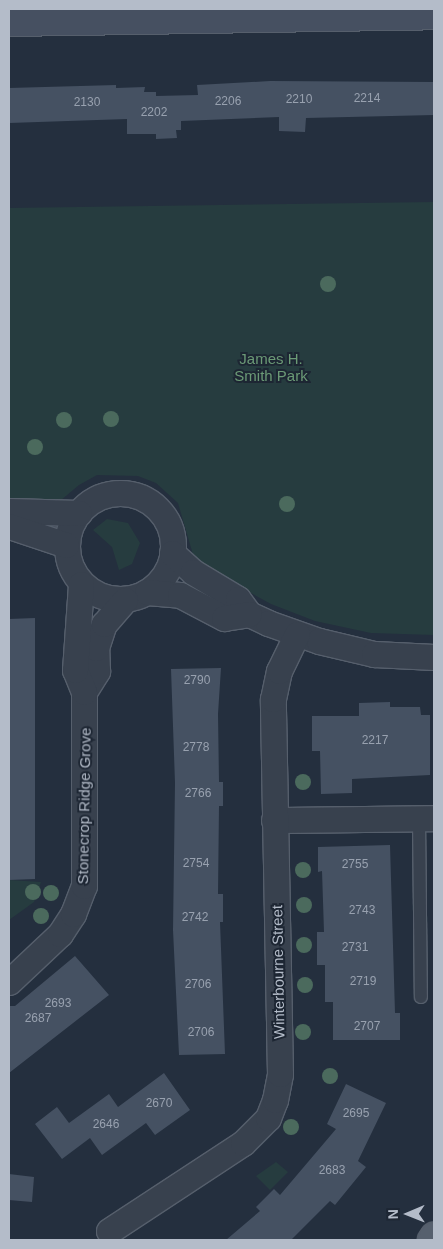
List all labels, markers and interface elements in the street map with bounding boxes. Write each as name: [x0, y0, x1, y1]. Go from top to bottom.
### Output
house number: 2214: [354, 92, 380, 106]
house number: 2210: [286, 93, 312, 107]
house number: 2206: [215, 95, 241, 109]
house number: 2130: [74, 96, 100, 110]
house number: 2202: [141, 106, 167, 120]
park label: James H. Smith Park: [234, 349, 308, 384]
house number: 2790: [184, 674, 210, 688]
street label: Stonecrop Ridge Grove: [74, 727, 94, 885]
house number: 2217: [362, 734, 388, 748]
house number: 2778: [183, 741, 209, 755]
house number: 2766: [185, 787, 211, 801]
house number: 2754: [183, 857, 209, 871]
house number: 2755: [342, 858, 368, 872]
house number: 2743: [349, 904, 375, 918]
street label: Winterbourne Street: [268, 905, 288, 1039]
house number: 2742: [182, 911, 208, 925]
house number: 2731: [342, 941, 368, 955]
house number: 2719: [350, 975, 376, 989]
house number: 2706: [185, 978, 211, 992]
house number: 2693: [45, 997, 71, 1011]
house number: 2687: [25, 1012, 51, 1026]
house number: 2707: [354, 1020, 380, 1034]
house number: 2706: [188, 1026, 214, 1040]
house number: 2670: [146, 1097, 172, 1111]
house number: 2695: [343, 1107, 369, 1121]
house number: 2646: [93, 1118, 119, 1132]
house number: 2683: [319, 1164, 345, 1178]
north arrow: [383, 1189, 433, 1239]
text: N: [385, 1209, 401, 1219]

